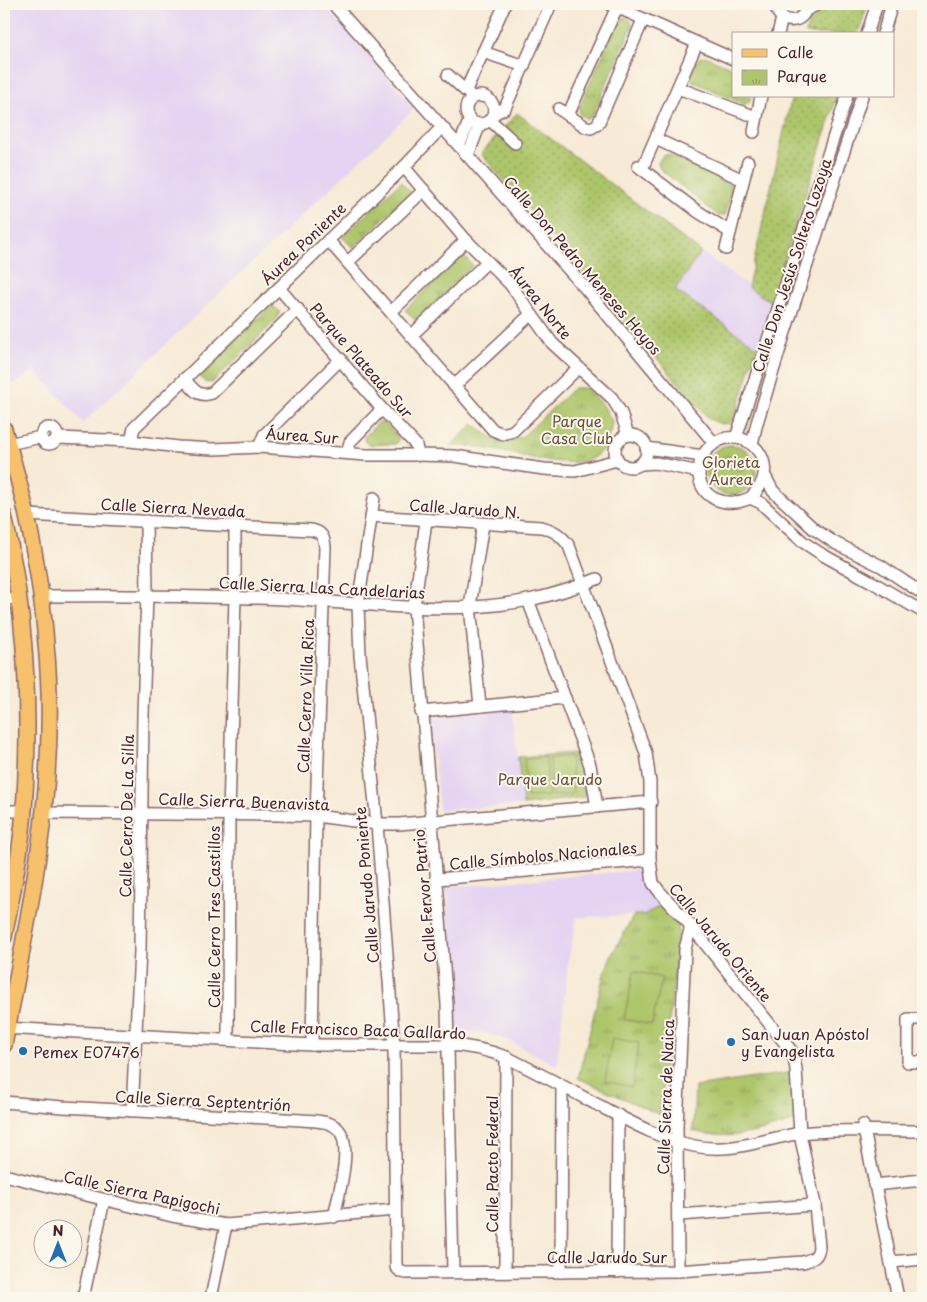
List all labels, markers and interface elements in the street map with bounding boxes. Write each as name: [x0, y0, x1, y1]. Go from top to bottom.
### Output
legend: [732, 32, 894, 98]
text: Calle: [777, 40, 814, 63]
text: Parque: [777, 64, 827, 87]
street label: Calle Don Jesús Soltero Lozoya: [745, 154, 837, 375]
street label: Calle Don Pedro Meneses Hoyos: [499, 170, 667, 360]
street label: Áurea Poniente: [255, 196, 351, 290]
street label: Áurea Norte: [504, 260, 578, 344]
street label: Parque Plateado Sur: [305, 297, 419, 423]
park label: Parque Casa Club: [541, 409, 613, 449]
street label: Áurea Sur: [265, 421, 339, 449]
park label: Glorieta Áurea: [702, 450, 761, 490]
street label: Calle Sierra Nevada: [100, 492, 246, 522]
street label: Calle Jarudo N.: [409, 493, 521, 523]
street label: Calle Sierra Las Candelarias: [218, 570, 426, 604]
street label: Calle Cerro Villa Rica: [291, 618, 319, 774]
street label: Calle Cerro De La Silla: [113, 733, 139, 898]
park label: Parque Jarudo: [498, 767, 602, 790]
street label: Calle Sierra Buenavista: [158, 787, 331, 816]
street label: Calle Jarudo Poniente: [348, 806, 384, 964]
street label: Calle Cerro Tres Castillos: [202, 826, 225, 1008]
street label: Calle Fervor Patrio: [407, 828, 441, 964]
street label: Calle Símbolos Nacionales: [448, 835, 638, 875]
street label: Calle Jarudo Oriente: [664, 877, 778, 1007]
street label: Calle Francisco Baca Gallardo: [249, 1014, 467, 1044]
street label: Calle Sierra de Naica: [651, 1018, 679, 1175]
place label: San Juan Apóstol y Evangelista: [741, 1022, 869, 1062]
marker: San Juan Apóstol y Evangelista: [725, 1036, 737, 1048]
place label: Pemex E07476: [33, 1040, 140, 1063]
marker: Pemex E07476: [17, 1045, 29, 1057]
street label: Calle Sierra Septentrión: [114, 1084, 292, 1116]
street label: Calle Pacto Federal: [480, 1095, 503, 1233]
street label: Calle Sierra Papigochi: [62, 1164, 222, 1220]
north arrow: [32, 1220, 82, 1270]
text: N: [52, 1220, 64, 1241]
street label: Calle Jarudo Sur: [547, 1245, 667, 1268]

